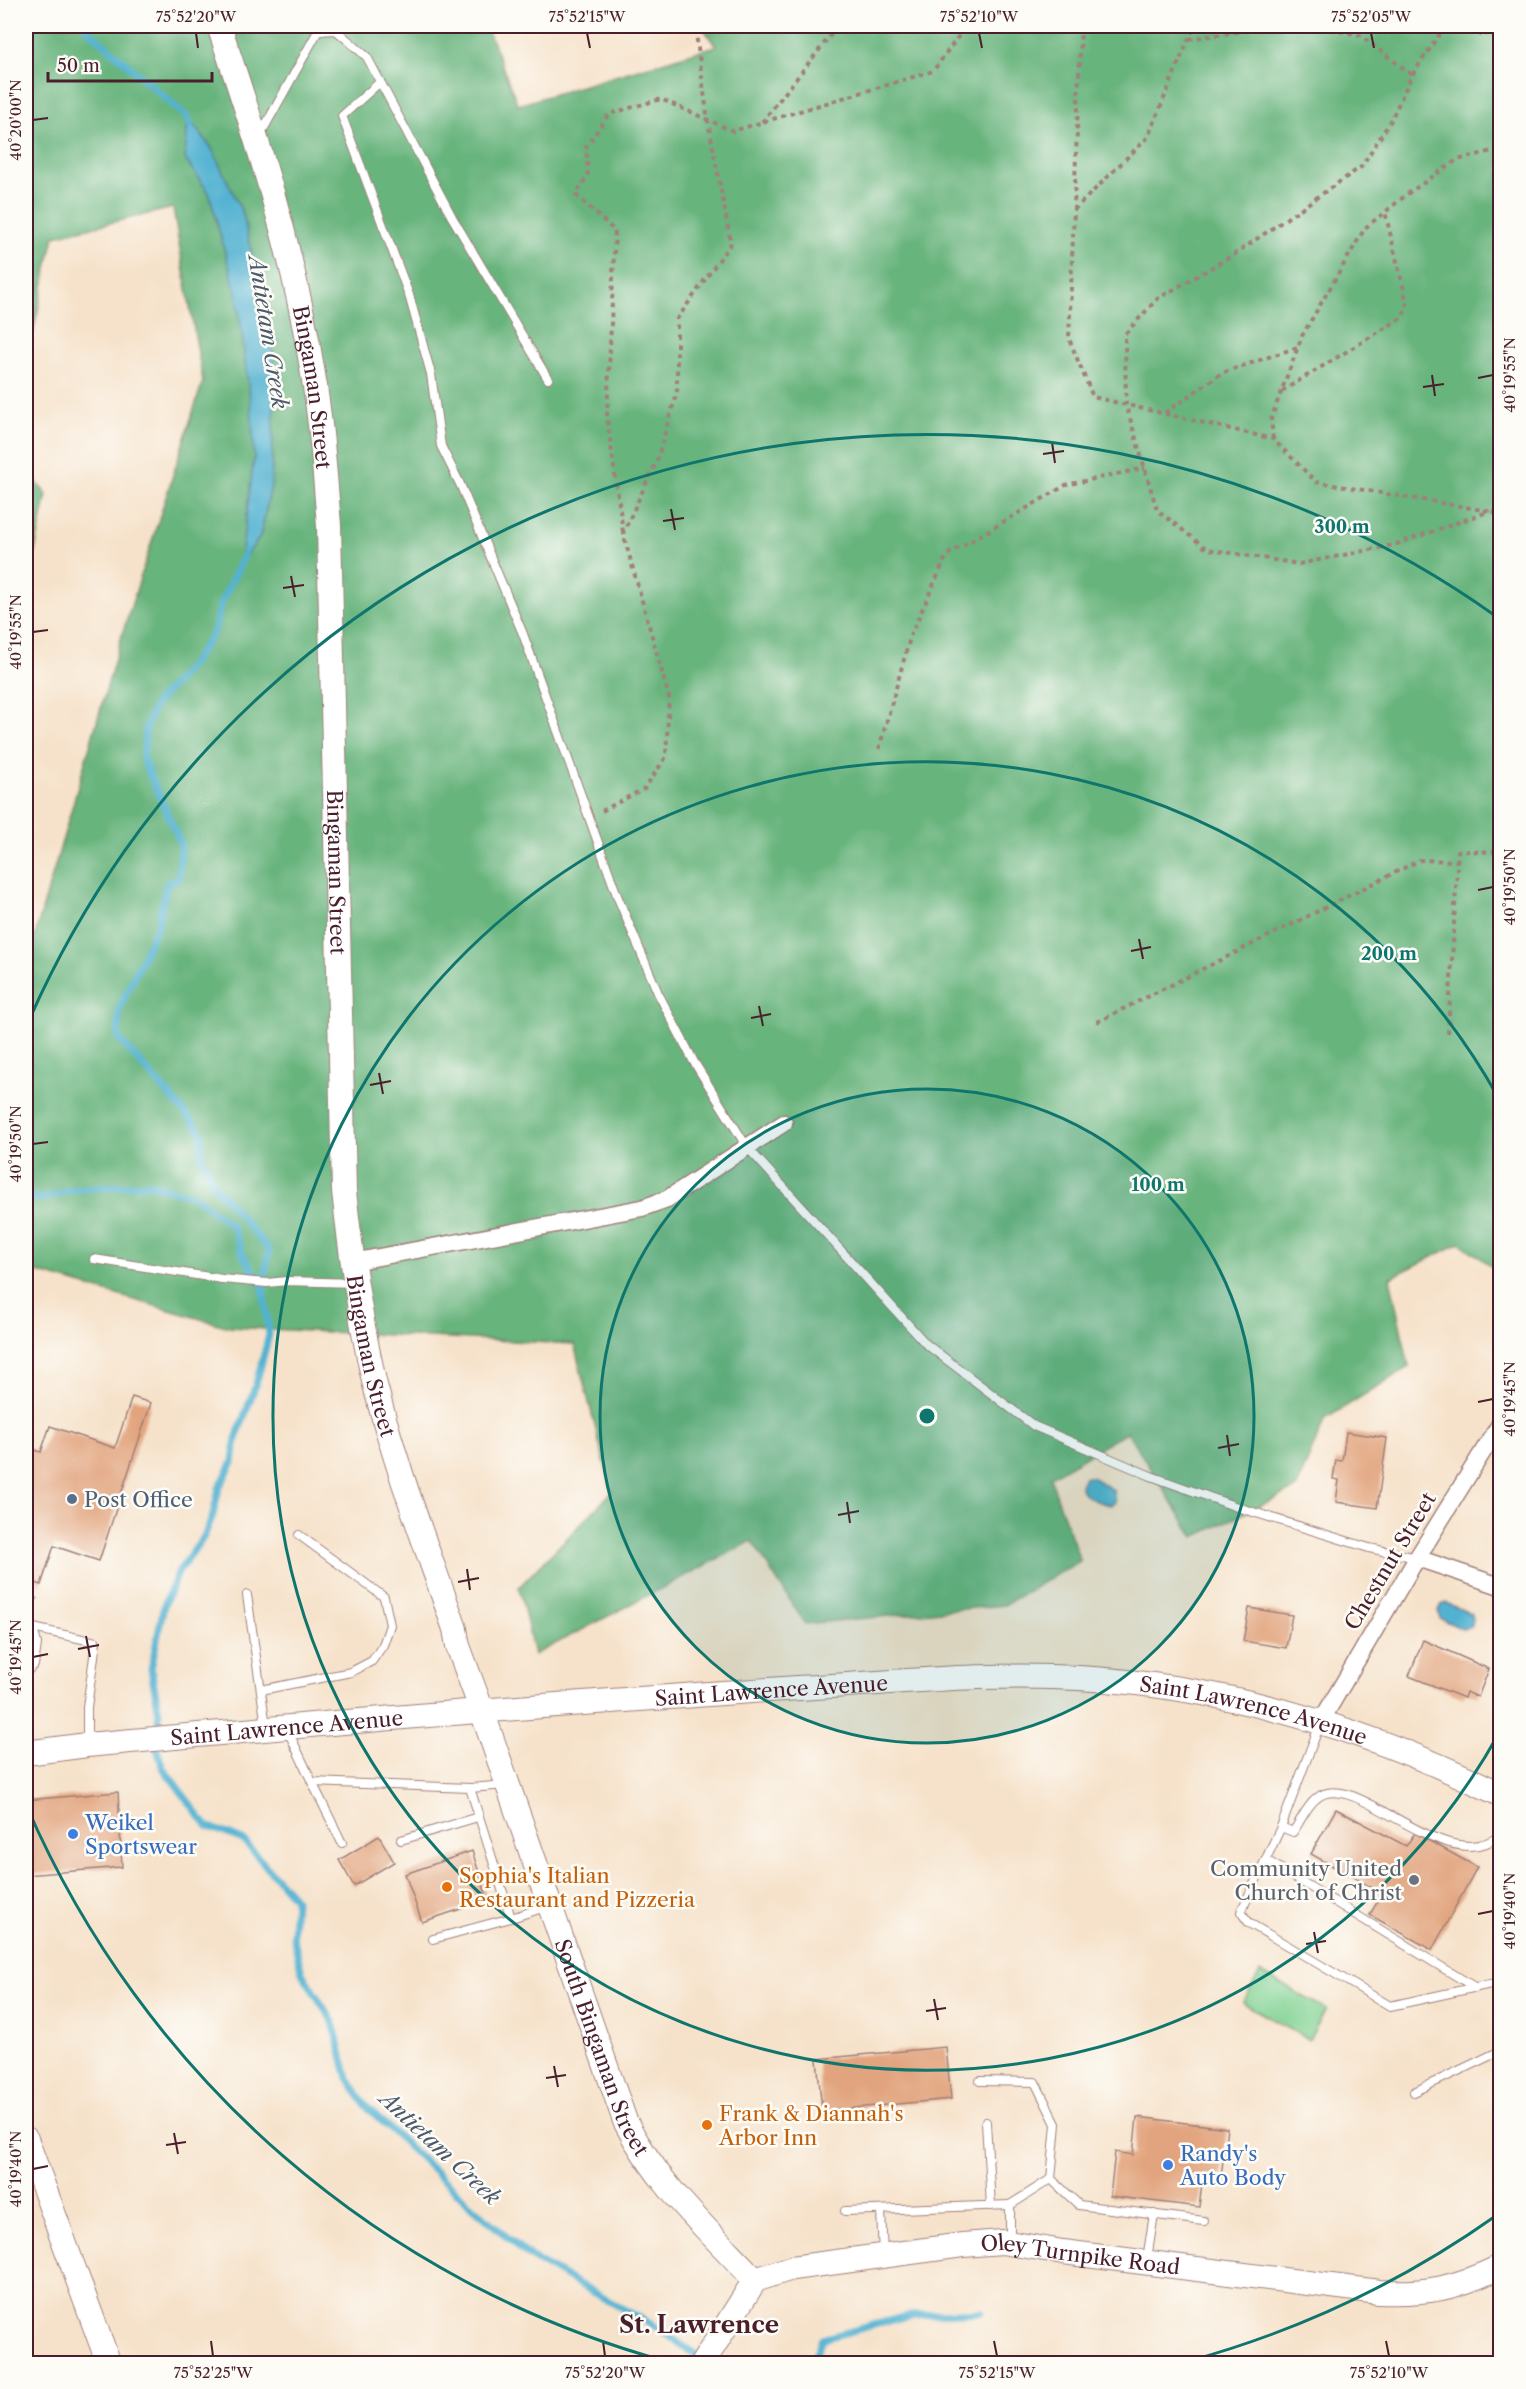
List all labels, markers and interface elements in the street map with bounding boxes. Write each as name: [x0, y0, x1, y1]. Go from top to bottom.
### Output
text: 75°52'20"W: [156, 7, 237, 26]
text: 75°52'15"W: [549, 7, 626, 26]
text: 75°52'10"W: [940, 7, 1019, 26]
text: 75°52'05"W: [1331, 7, 1412, 26]
scale bar: [48, 45, 212, 83]
text: 50 m: [57, 55, 100, 77]
text: 40°20'00"N: [6, 79, 25, 161]
water label: Antietam Creek: [242, 250, 294, 411]
street label: Bingaman Street: [288, 303, 337, 471]
text: 40°19'55"N: [1500, 337, 1519, 413]
text: 300 m: [1314, 516, 1370, 538]
text: 40°19'55"N: [6, 594, 25, 670]
street label: Bingaman Street: [322, 789, 351, 956]
text: 40°19'50"N: [1500, 848, 1519, 926]
text: 200 m: [1361, 943, 1417, 965]
text: 40°19'50"N: [6, 1105, 25, 1183]
text: 100 m: [1131, 1174, 1185, 1196]
street label: Bingaman Street: [342, 1273, 401, 1440]
text: 40°19'45"N: [1500, 1361, 1519, 1437]
centre of rings: [917, 1406, 937, 1426]
place label: Post Office: [84, 1487, 193, 1512]
street label: Chestnut Street: [1339, 1487, 1441, 1634]
marker: Post Office: [65, 1492, 79, 1506]
text: 40°19'45"N: [6, 1619, 25, 1695]
street label: Saint Lawrence Avenue: [654, 1670, 889, 1710]
street label: Saint Lawrence Avenue: [1138, 1671, 1371, 1749]
street label: Saint Lawrence Avenue: [169, 1705, 404, 1750]
place label: Weikel Sportswear: [84, 1810, 197, 1859]
marker: Weikel Sportswear: [66, 1827, 80, 1841]
place label: Community United Church of Christ: [1210, 1856, 1403, 1905]
place label: Sophia's Italian Restaurant and Pizzeria: [459, 1863, 696, 1912]
marker: Community United Church of Christ: [1407, 1873, 1421, 1887]
text: 40°19'40"N: [1500, 1873, 1519, 1949]
marker: Sophia's Italian Restaurant and Pizzeria: [440, 1880, 454, 1894]
street label: South Bingaman Street: [550, 1935, 655, 2161]
water label: Antietam Creek: [372, 2083, 506, 2211]
place label: Frank & Diannah's Arbor Inn: [718, 2101, 904, 2150]
marker: Frank & Diannah's Arbor Inn: [700, 2118, 714, 2132]
text: 40°19'40"N: [6, 2131, 25, 2207]
place label: Randy's Auto Body: [1179, 2141, 1286, 2190]
marker: Randy's Auto Body: [1161, 2158, 1175, 2172]
street label: Oley Turnpike Road: [980, 2229, 1182, 2279]
district label: St. Lawrence: [619, 2310, 779, 2339]
text: 75°52'25"W: [173, 2363, 253, 2382]
text: 75°52'20"W: [565, 2363, 646, 2382]
text: 75°52'15"W: [959, 2363, 1036, 2382]
text: 75°52'10"W: [1350, 2363, 1429, 2382]

